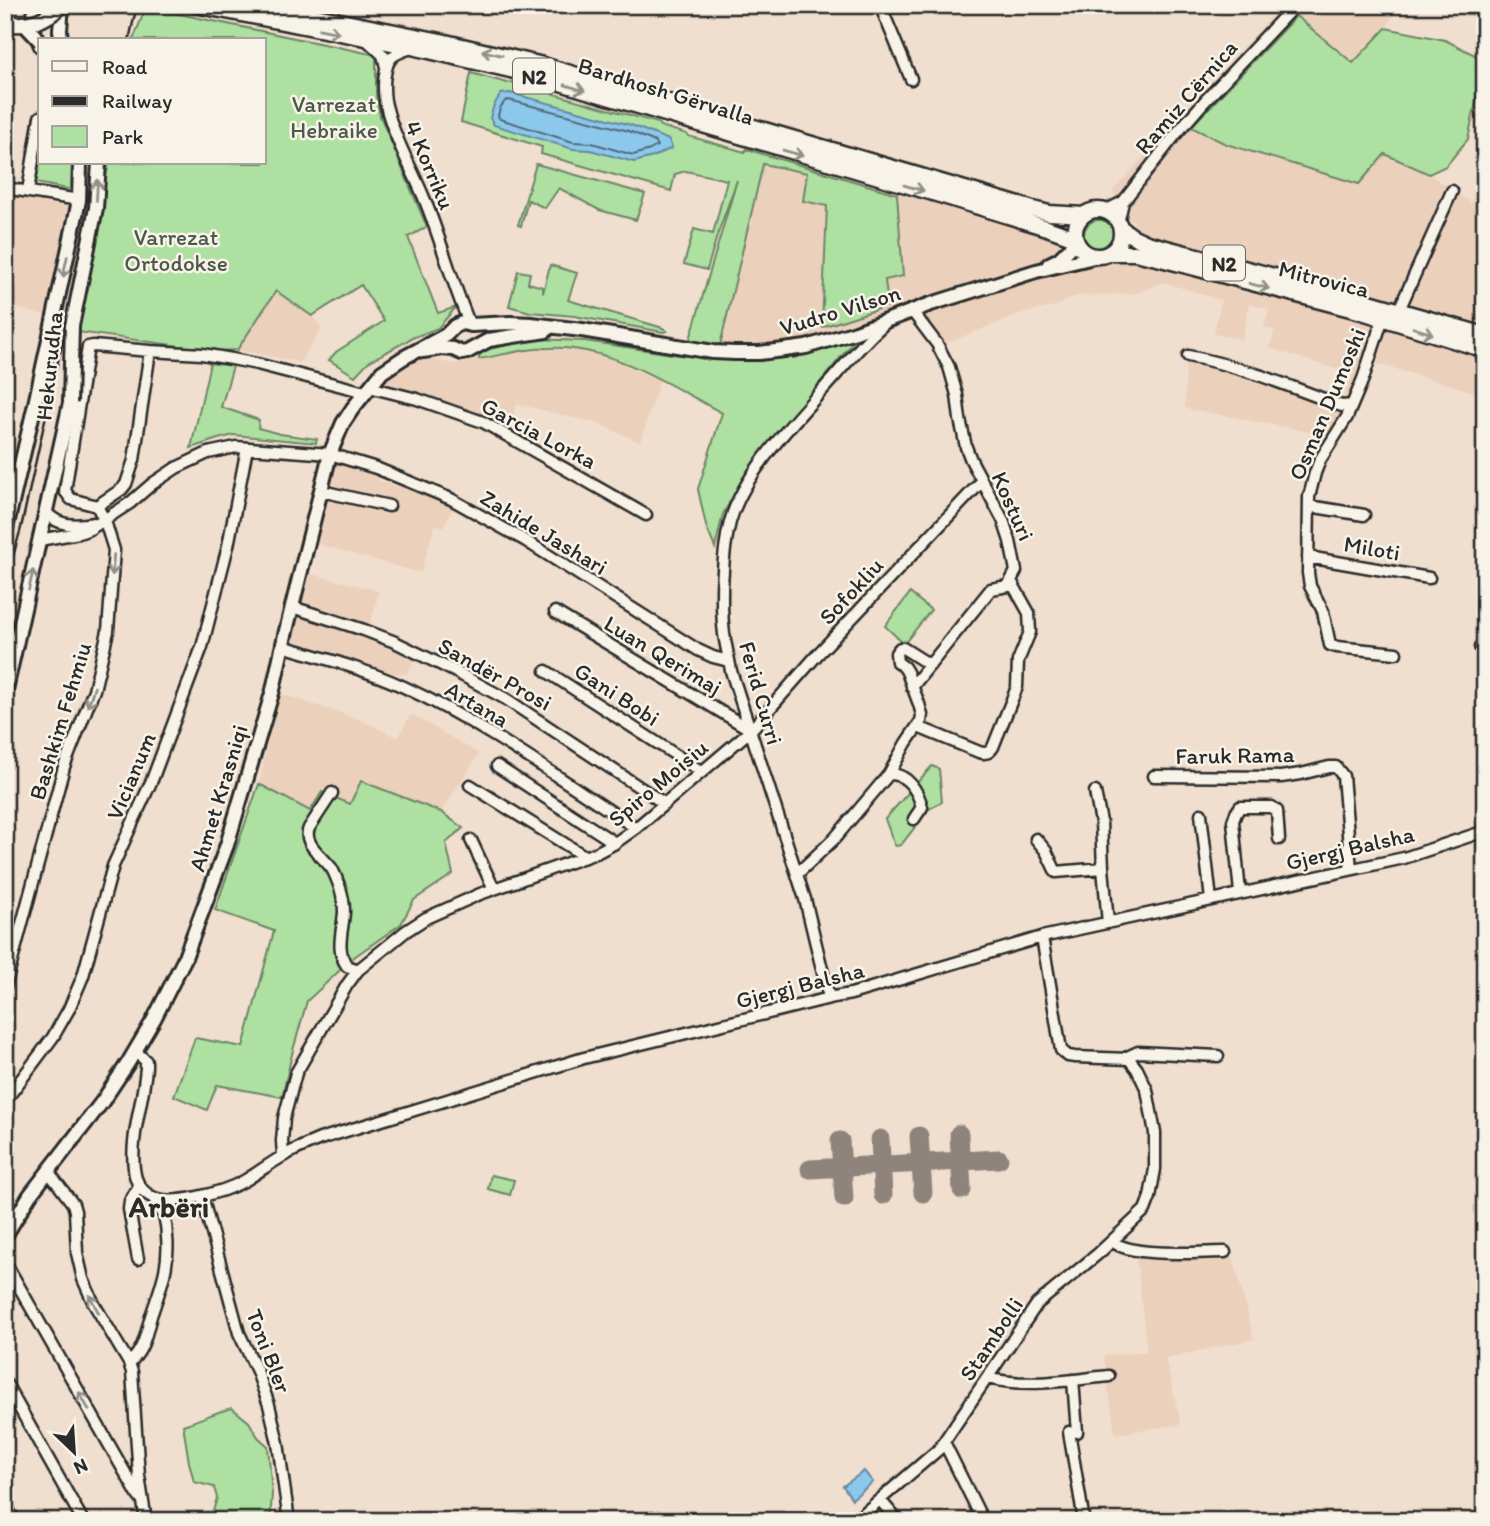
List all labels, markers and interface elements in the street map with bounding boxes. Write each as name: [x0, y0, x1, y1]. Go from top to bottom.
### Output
one-way arrow: [317, 25, 340, 39]
street label: Ramiz Cërnica: [1129, 34, 1243, 160]
legend: [38, 38, 266, 164]
one-way arrow: [481, 45, 504, 59]
street label: Bardhosh Gërvalla: [575, 51, 757, 131]
text: Road: [102, 54, 148, 79]
road number: N2: [513, 58, 555, 94]
one-way arrow: [564, 82, 586, 95]
text: Railway: [102, 88, 172, 113]
park label: Varrezat Hebraike: [290, 90, 378, 144]
street label: 4 Korriku: [399, 116, 461, 214]
text: Park: [102, 124, 144, 149]
one-way arrow: [782, 147, 804, 160]
one-way arrow: [91, 179, 104, 202]
one-way arrow: [902, 182, 924, 195]
park label: Varrezat Ortodokse: [124, 223, 228, 277]
road number: N2: [1203, 246, 1245, 280]
street label: Mitrovica: [1276, 254, 1372, 304]
one-way arrow: [58, 255, 72, 278]
street label: Vudro Vilson: [776, 278, 904, 342]
one-way arrow: [1248, 280, 1270, 293]
street label: Hekurudha: [29, 310, 69, 422]
street label: Osman Dumoshi: [1282, 324, 1372, 484]
one-way arrow: [1412, 325, 1434, 338]
street label: Garcia Lorka: [477, 391, 601, 475]
street label: Kosturi: [985, 467, 1041, 545]
street label: Zahide Jashari: [475, 483, 613, 581]
street label: Miloti: [1342, 529, 1402, 567]
street label: Sofokliu: [813, 551, 889, 630]
one-way arrow: [106, 553, 119, 575]
one-way arrow: [24, 569, 38, 592]
street label: Luan Qerimaj: [599, 609, 727, 701]
street label: Sandër Prosi: [433, 631, 557, 717]
street label: Bashkim Fehmiu: [23, 638, 97, 803]
street label: Ferid Curri: [733, 638, 789, 748]
street label: Gani Bobi: [569, 656, 665, 732]
street label: Artana: [440, 675, 514, 733]
one-way arrow: [84, 685, 96, 707]
street label: Ahmet Krasniqi: [182, 721, 254, 875]
street label: Vicianum: [100, 728, 162, 824]
street label: Spiro Moisiu: [602, 733, 714, 833]
street label: Faruk Rama: [1175, 740, 1295, 770]
street label: Gjergj Balsha: [1283, 820, 1417, 876]
street label: Gjergj Balsha: [733, 956, 867, 1014]
district label: Arbëri: [128, 1188, 209, 1225]
street label: Stambolli: [953, 1292, 1029, 1386]
one-way arrow: [87, 1295, 101, 1315]
street label: Toni Bler: [240, 1305, 298, 1397]
one-way arrow: [77, 1392, 91, 1412]
north arrow: [38, 1418, 108, 1488]
text: N: [70, 1454, 92, 1480]

